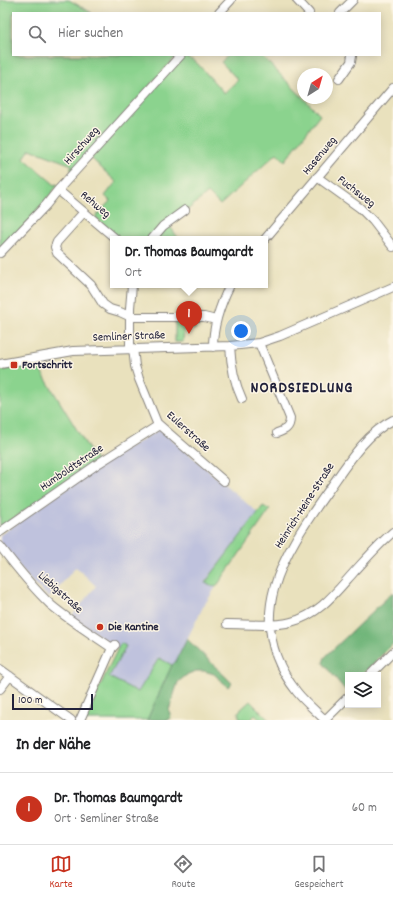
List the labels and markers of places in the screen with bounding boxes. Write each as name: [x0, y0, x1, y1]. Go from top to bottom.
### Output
pin: 1: [176, 301, 202, 334]
place label: Fortschritt: [22, 357, 73, 374]
marker: Fortschritt: [9, 360, 19, 370]
place label: Die Kantine: [108, 619, 159, 636]
marker: Die Kantine: [95, 622, 105, 632]

